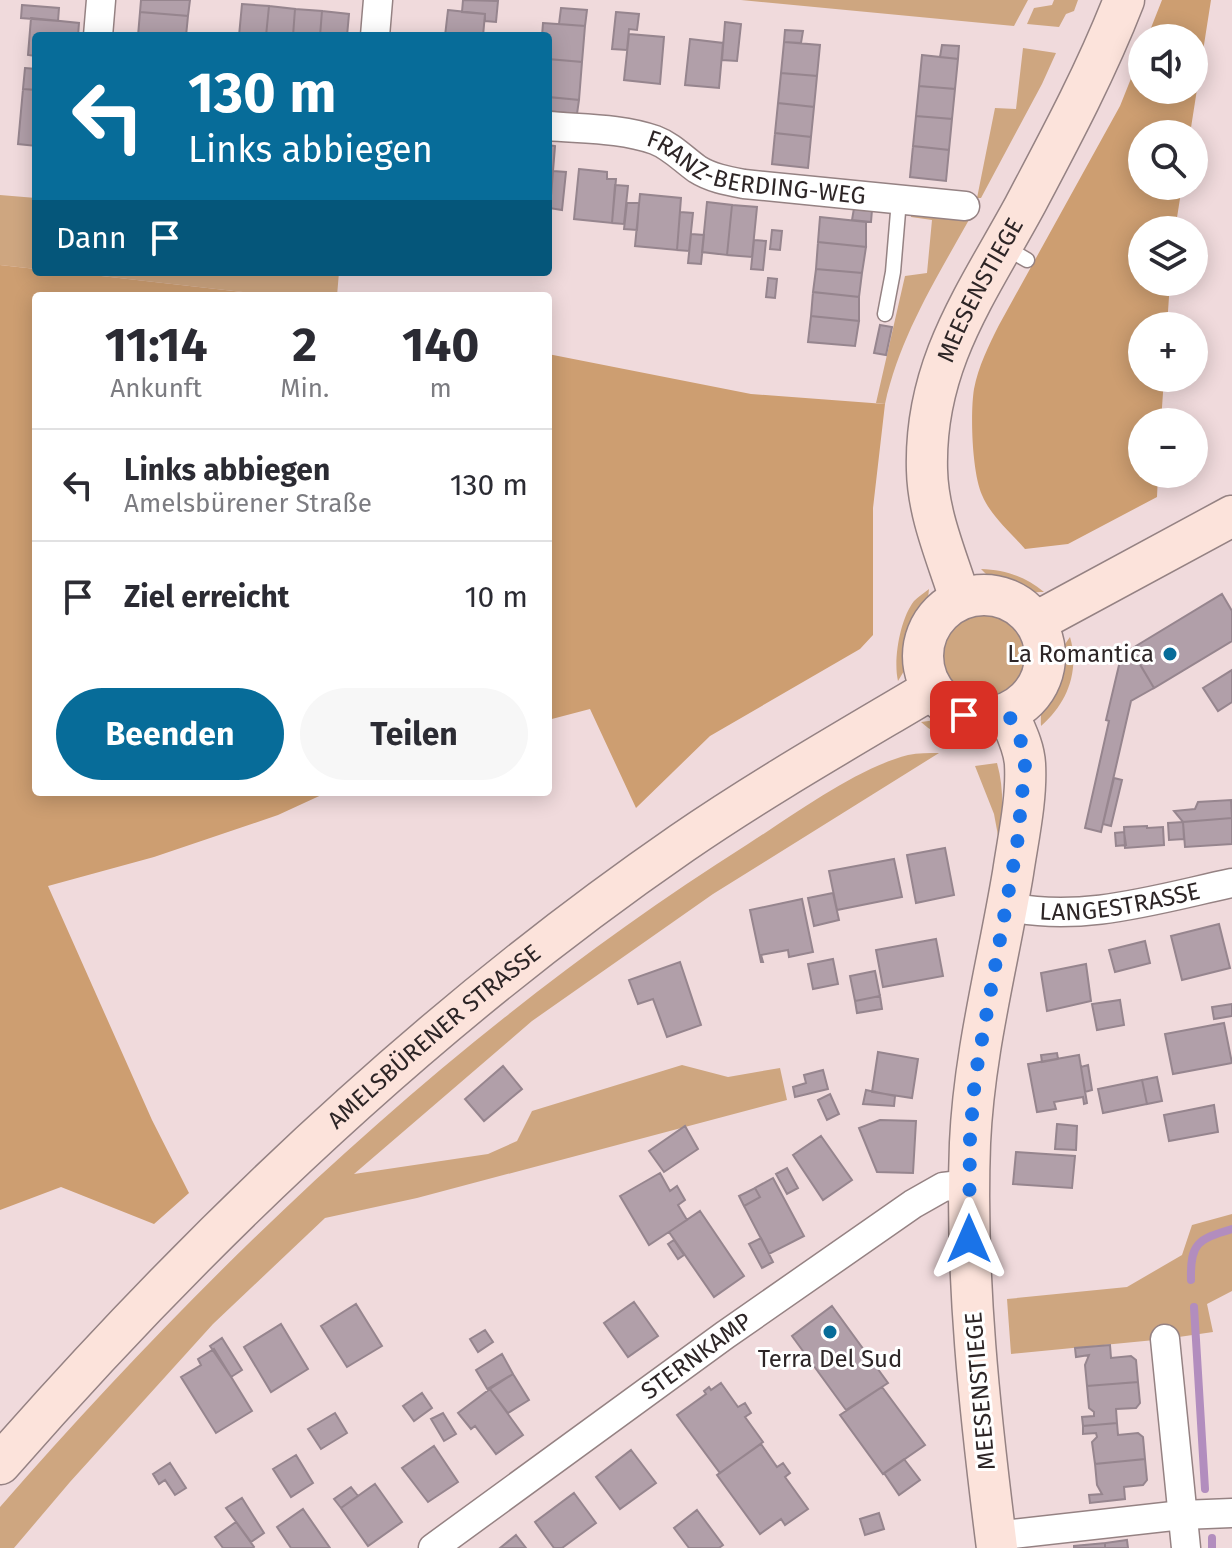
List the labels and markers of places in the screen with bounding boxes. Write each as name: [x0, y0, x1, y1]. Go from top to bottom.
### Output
place label: La Romantica: [1007, 640, 1154, 668]
marker: La Romantica: [1161, 645, 1179, 663]
pin: [930, 681, 998, 749]
marker: Terra Del Sud: [821, 1323, 839, 1341]
place label: Terra Del Sud: [758, 1345, 902, 1373]

